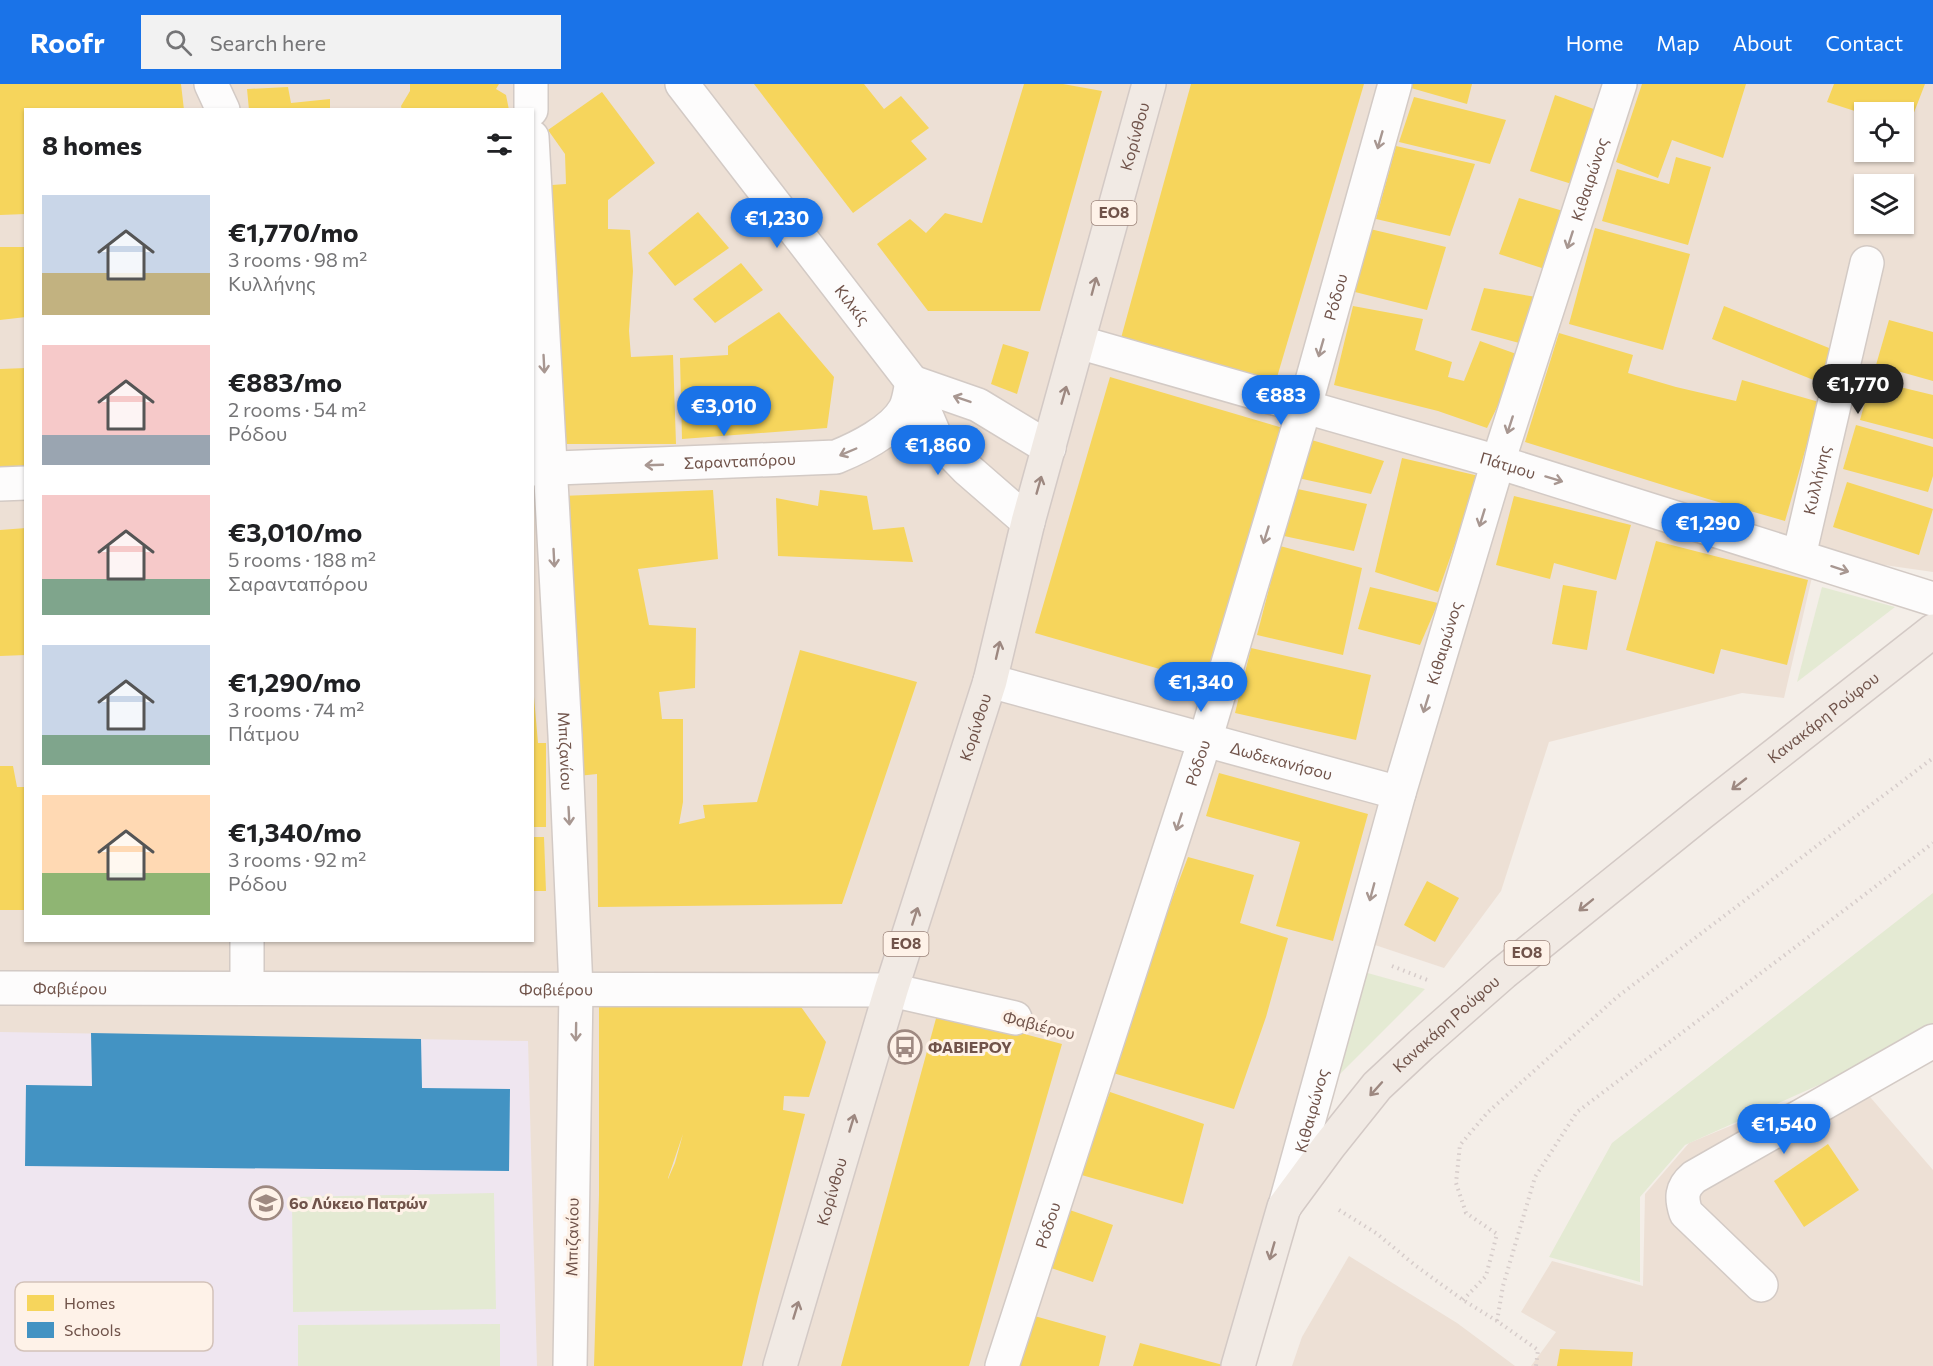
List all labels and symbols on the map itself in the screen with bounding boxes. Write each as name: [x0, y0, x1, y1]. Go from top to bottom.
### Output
street label: Κορίνθου: [1116, 100, 1152, 172]
one-way arrow: [1373, 130, 1385, 149]
street label: Κιθαιρώνος: [1566, 135, 1611, 223]
pin: €1,230: [728, 198, 826, 249]
road number: ΕΟ8: [1092, 201, 1136, 225]
one-way arrow: [1564, 230, 1575, 249]
street label: Ρόδου: [1319, 271, 1351, 322]
one-way arrow: [1089, 276, 1100, 295]
street label: Κιλκίς: [831, 281, 874, 328]
one-way arrow: [1315, 338, 1326, 357]
one-way arrow: [538, 353, 549, 373]
pin: €1,770: [1809, 364, 1907, 415]
pin: €883: [1245, 375, 1317, 426]
pin: €3,010: [675, 386, 773, 437]
one-way arrow: [1058, 386, 1070, 405]
one-way arrow: [952, 393, 971, 404]
one-way arrow: [1504, 415, 1515, 434]
pin: €1,860: [889, 425, 987, 476]
street label: Κυλλήνης: [1799, 443, 1833, 516]
one-way arrow: [839, 447, 857, 458]
street label: Πάτμου: [1478, 447, 1538, 482]
street label: Σαρανταπόρου: [683, 449, 796, 472]
one-way arrow: [644, 459, 664, 470]
one-way arrow: [1544, 474, 1563, 485]
one-way arrow: [1033, 476, 1045, 495]
pin: €1,290: [1659, 503, 1757, 554]
one-way arrow: [1476, 508, 1487, 527]
one-way arrow: [1260, 525, 1271, 544]
one-way arrow: [549, 548, 560, 568]
one-way arrow: [1830, 564, 1849, 575]
street label: Κιθαιρώνος: [1422, 599, 1465, 687]
one-way arrow: [992, 641, 1004, 660]
pin: €1,340: [1152, 662, 1250, 713]
street label: Κανακάρη Ρούφου: [1763, 667, 1882, 767]
street label: Κορίνθου: [955, 691, 994, 763]
one-way arrow: [1420, 695, 1431, 714]
street label: Μπιζανίου: [555, 711, 577, 791]
street label: Ρόδου: [1181, 737, 1213, 788]
street label: Δωδεκανήσου: [1228, 737, 1335, 783]
one-way arrow: [1731, 778, 1747, 791]
one-way arrow: [563, 805, 574, 825]
one-way arrow: [1172, 812, 1183, 831]
one-way arrow: [1365, 882, 1377, 901]
one-way arrow: [1578, 899, 1594, 912]
one-way arrow: [910, 907, 921, 926]
road number: ΕΟ8: [884, 932, 928, 956]
road number: ΕΟ8: [1504, 941, 1550, 965]
street label: Κανακάρη Ρούφου: [1388, 971, 1503, 1076]
street label: Φαβιέρου: [33, 978, 107, 997]
street label: Φαβιέρου: [519, 979, 593, 998]
street label: Φαβιέρου: [1001, 1006, 1077, 1043]
one-way arrow: [570, 1021, 582, 1041]
bus stop icon: ΦΑΒΙΕΡΟΥ: [887, 1029, 923, 1065]
place label: ΦΑΒΙΕΡΟΥ: [928, 1037, 1012, 1056]
street label: Κιθαιρώνος: [1290, 1066, 1332, 1155]
one-way arrow: [1369, 1081, 1383, 1096]
pin: €1,540: [1735, 1104, 1833, 1155]
one-way arrow: [847, 1114, 858, 1133]
street label: Κορίνθου: [812, 1155, 850, 1227]
school or university icon: 6ο Λύκειο Πατρών: [248, 1185, 284, 1221]
place label: 6ο Λύκειο Πατρών: [289, 1193, 428, 1212]
street label: Μπιζανίου: [561, 1197, 582, 1277]
street label: Ρόδου: [1031, 1200, 1064, 1251]
one-way arrow: [1266, 1241, 1277, 1260]
legend: [15, 1282, 213, 1351]
text: Homes: [64, 1293, 115, 1312]
one-way arrow: [791, 1301, 802, 1320]
text: Schools: [64, 1320, 121, 1339]

